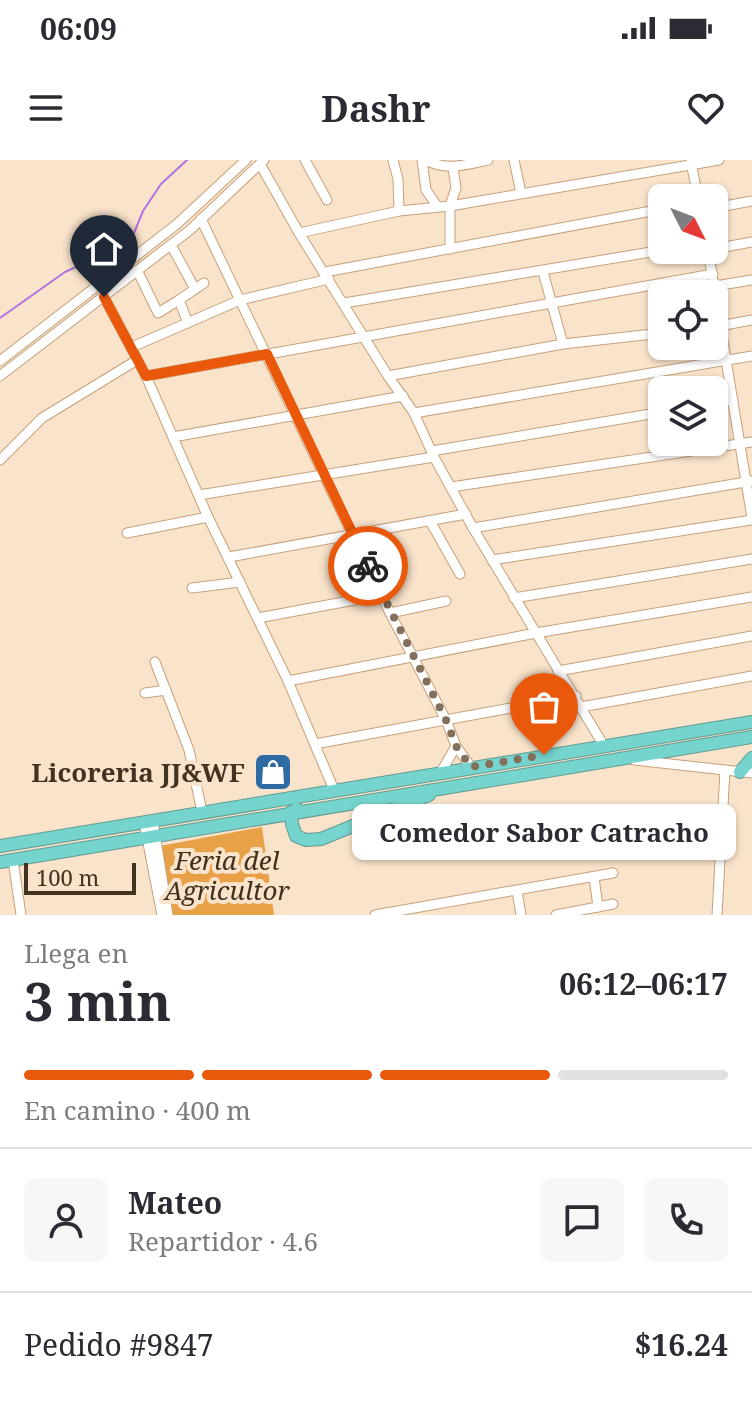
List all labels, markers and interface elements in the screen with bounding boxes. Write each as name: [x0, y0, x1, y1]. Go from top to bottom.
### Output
text: 06:09: [40, 8, 117, 49]
text: Dashr: [321, 84, 431, 133]
icon: menu: [24, 86, 68, 130]
icon: heart: [684, 86, 728, 130]
north arrow: [648, 184, 728, 264]
map controls: [648, 184, 728, 456]
pin: [70, 215, 138, 297]
icon: home: [82, 227, 126, 271]
button: locate: [648, 280, 728, 360]
button: layers: [648, 376, 728, 456]
courier: [328, 526, 408, 606]
icon: bike: [346, 544, 390, 588]
pin: [510, 673, 578, 755]
icon: bag: [522, 685, 566, 729]
shop icon: Licoreria JJ&WF: [252, 751, 294, 793]
place label: Licoreria JJ&WF: [31, 754, 245, 790]
callout: Comedor Sabor Catracho: [352, 803, 736, 859]
text: Comedor Sabor Catracho: [379, 814, 709, 850]
park label: Feria del Agricultor: [162, 842, 290, 908]
scale bar: [24, 859, 136, 895]
text: 100 m: [36, 862, 99, 892]
text: Llega en: [24, 935, 128, 971]
text: 06:12–06:17: [559, 963, 728, 1004]
text: 3 min: [24, 965, 171, 1036]
text: En camino · 400 m: [24, 1092, 251, 1128]
button: person: [24, 1178, 108, 1262]
button: chat: [540, 1178, 624, 1262]
button: phone: [644, 1178, 728, 1262]
text: Mateo: [128, 1182, 222, 1223]
text: Repartidor · 4.6: [128, 1223, 318, 1259]
text: Pedido #9847: [24, 1324, 214, 1365]
text: $16.24: [634, 1324, 728, 1365]

